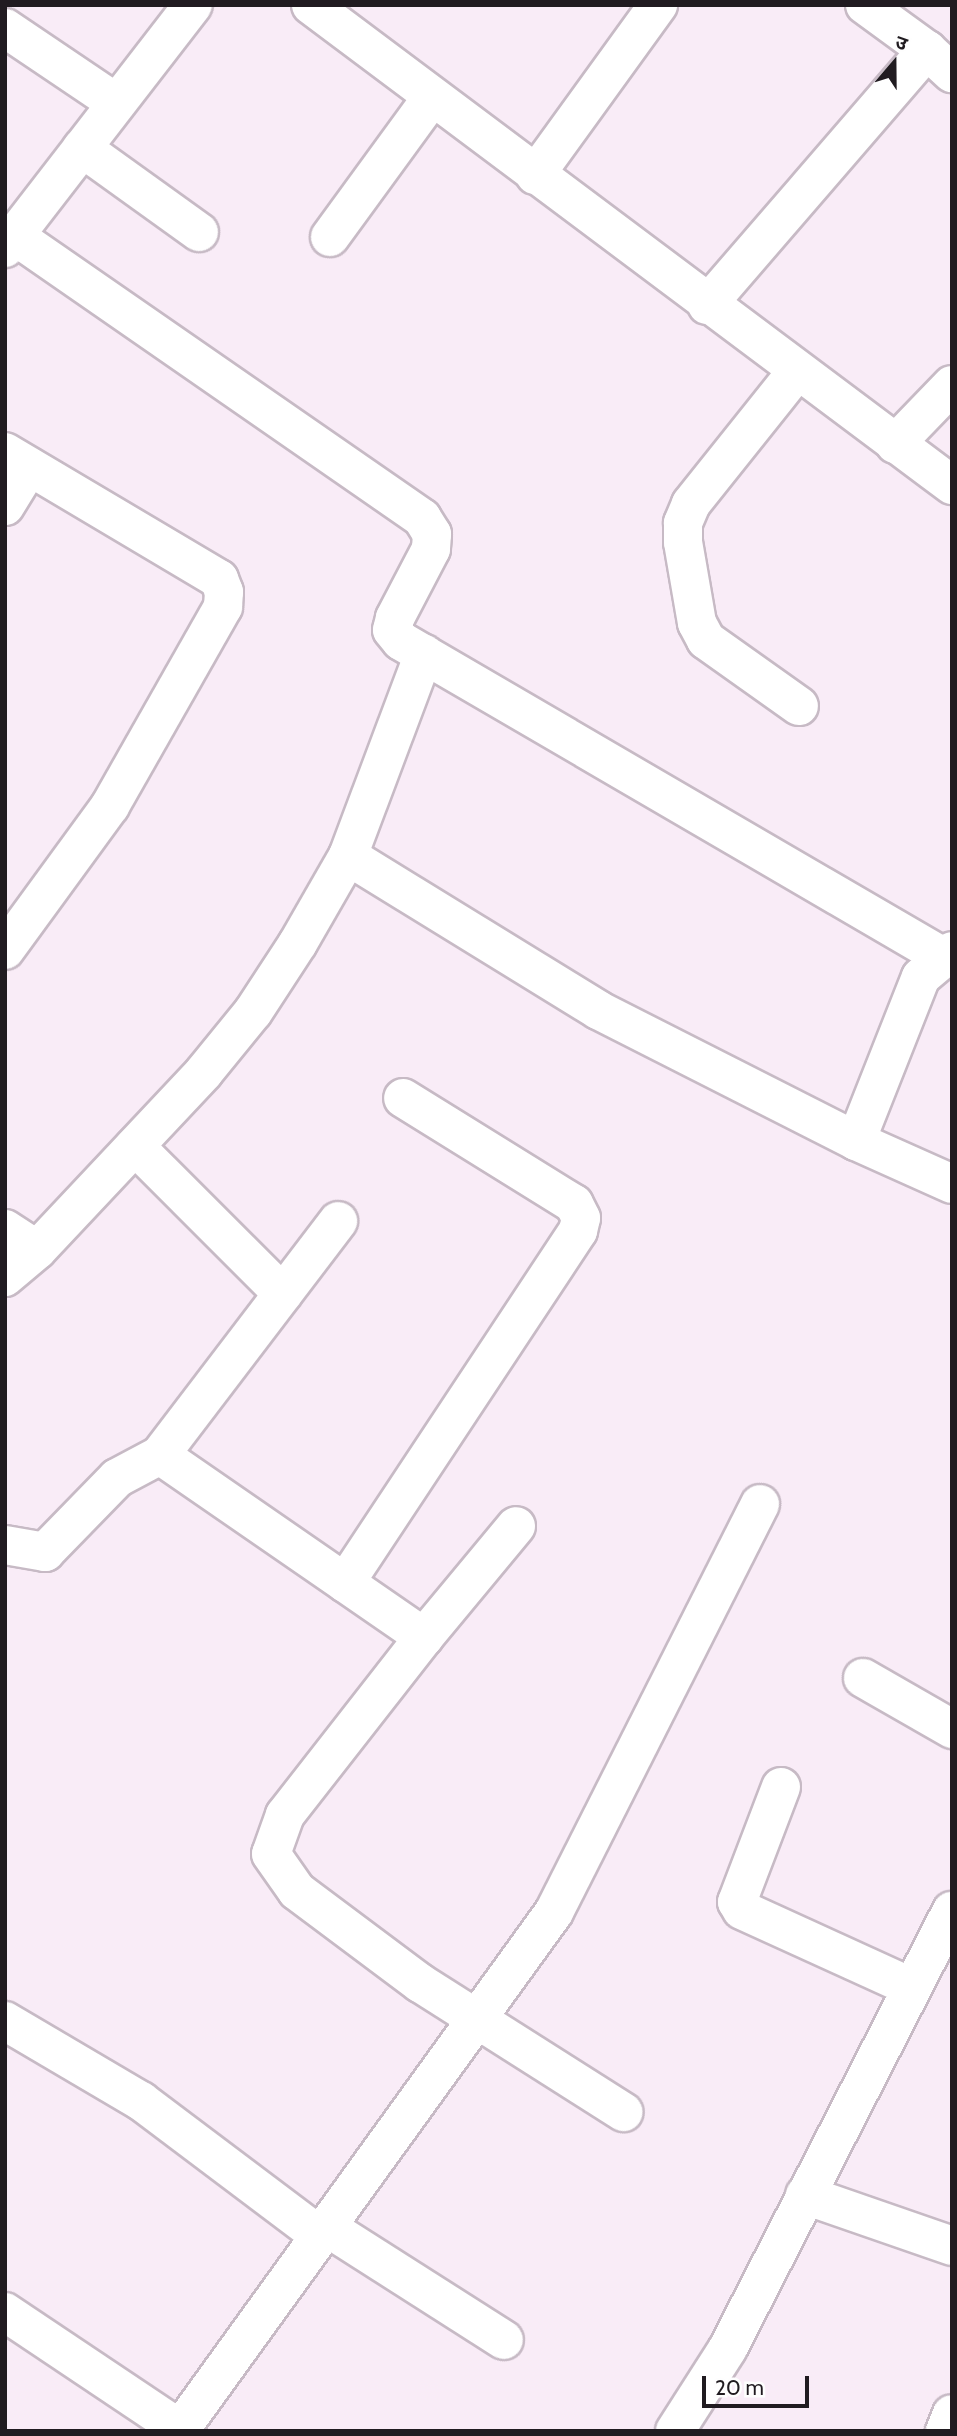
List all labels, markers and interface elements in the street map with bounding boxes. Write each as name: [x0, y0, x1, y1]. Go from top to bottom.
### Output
north arrow: [859, 28, 929, 98]
text: उ: [892, 30, 911, 56]
scale bar: [705, 2362, 812, 2406]
text: 20 m: [715, 2375, 764, 2400]

